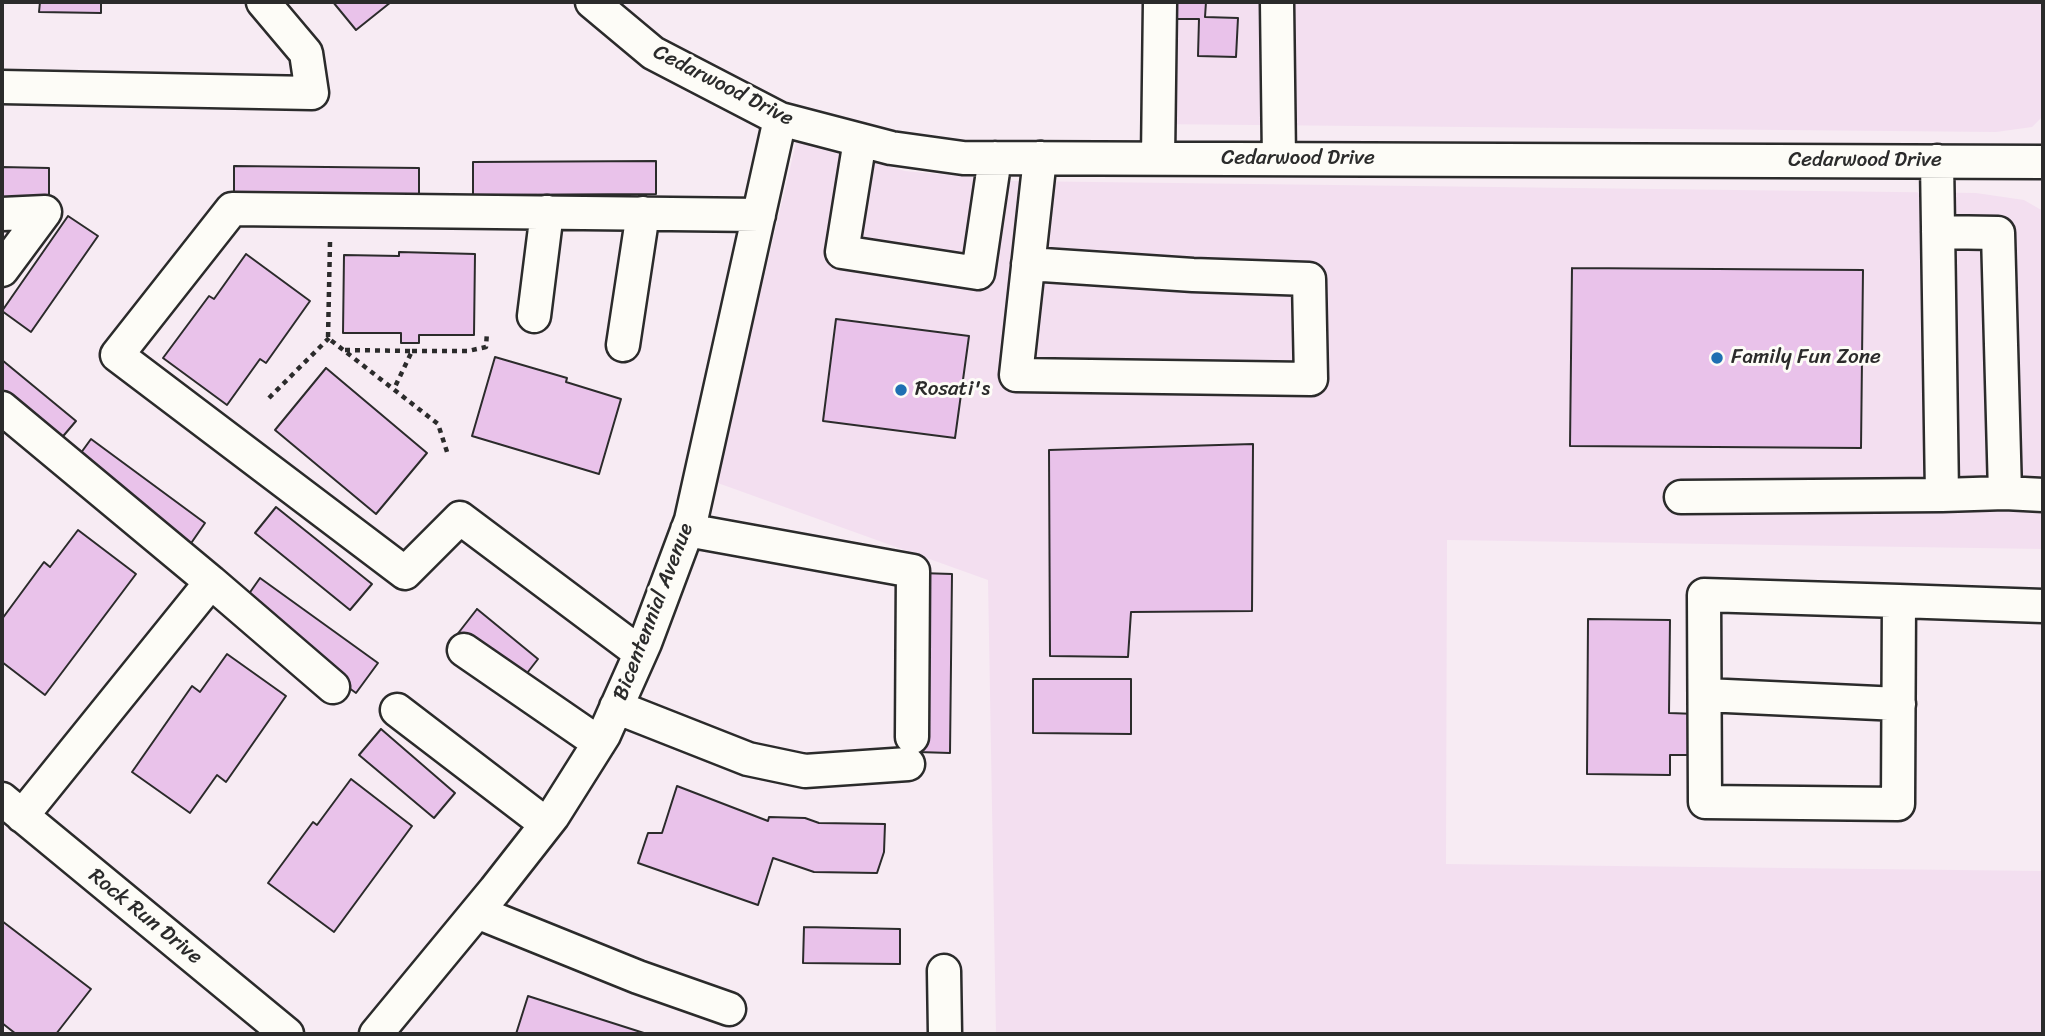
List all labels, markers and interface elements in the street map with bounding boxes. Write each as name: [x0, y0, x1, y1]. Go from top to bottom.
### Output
street label: Cedarwood Drive: [649, 40, 797, 132]
street label: Cedarwood Drive: [1221, 146, 1375, 172]
street label: Cedarwood Drive: [1788, 148, 1942, 174]
place label: Family Fun Zone: [1731, 345, 1881, 371]
marker: Family Fun Zone: [1709, 350, 1725, 366]
place label: Rosati's: [915, 377, 990, 403]
marker: Rosati's: [893, 382, 909, 398]
street label: Bicentennial Avenue: [609, 520, 699, 704]
street label: Rock Run Drive: [83, 864, 207, 970]

